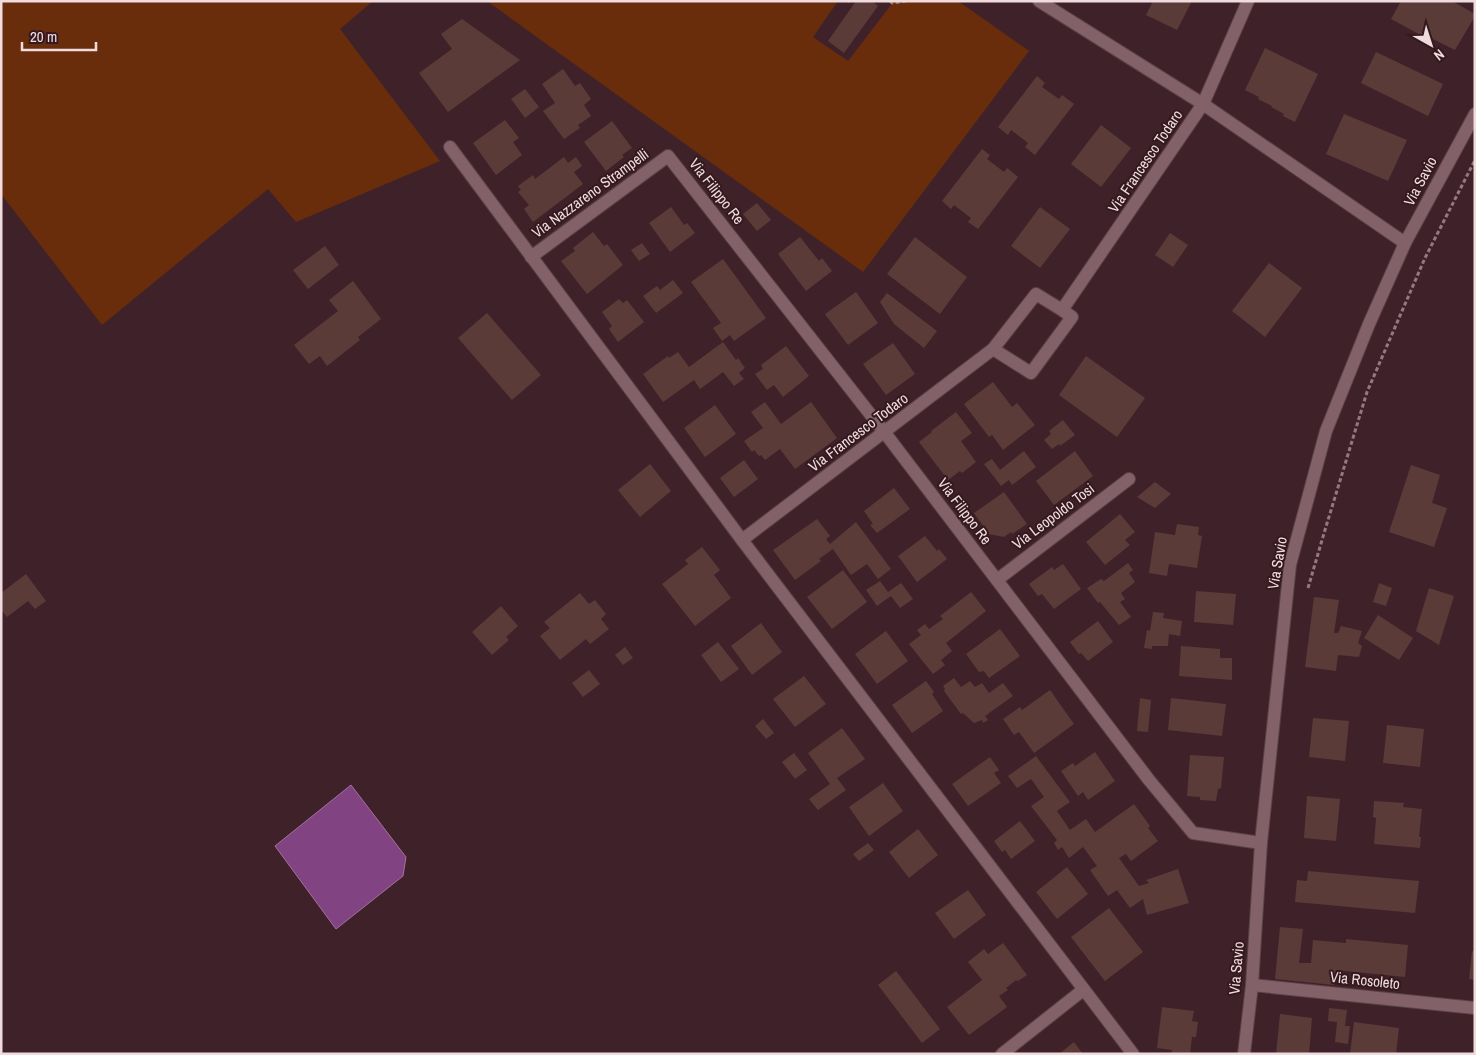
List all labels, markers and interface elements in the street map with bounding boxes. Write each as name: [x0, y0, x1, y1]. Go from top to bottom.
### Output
scale bar: [22, 20, 96, 52]
north arrow: [1406, 20, 1456, 70]
text: 20 m: [30, 26, 57, 47]
text: N: [1430, 45, 1448, 65]
street label: Via Francesco Todaro: [1103, 105, 1187, 217]
street label: Via Nazzareno Strampelli: [527, 143, 653, 243]
street label: Via Savio: [1398, 152, 1442, 209]
street label: Via Filippo Re: [685, 154, 750, 228]
street label: Via Francesco Todaro: [804, 387, 912, 476]
street label: Via Filippo Re: [933, 473, 997, 549]
street label: Via Leopoldo Tosi: [1008, 478, 1098, 554]
street label: Via Savio: [1262, 535, 1292, 591]
street label: Via Savio: [1223, 940, 1249, 995]
street label: Via Rosoleto: [1329, 966, 1401, 994]

